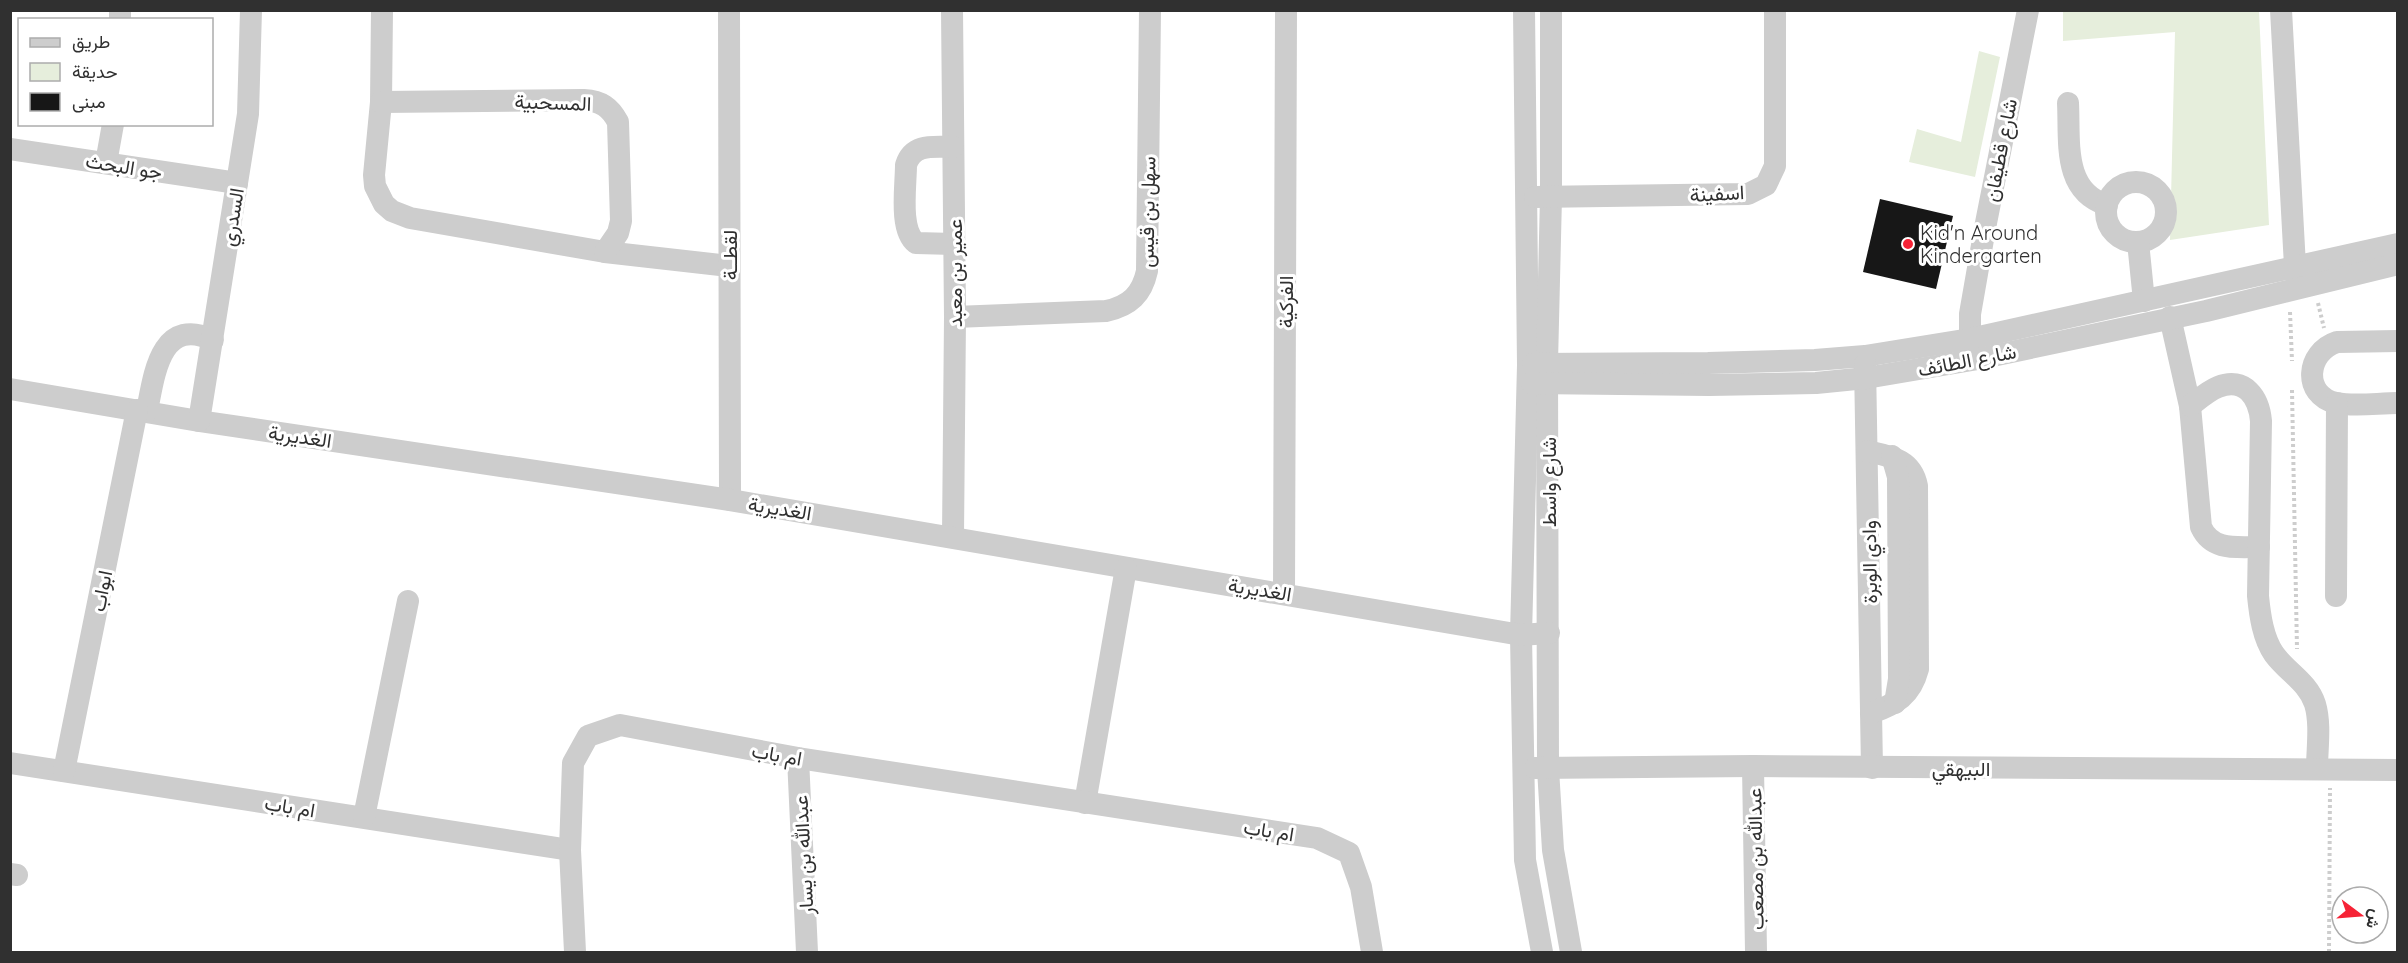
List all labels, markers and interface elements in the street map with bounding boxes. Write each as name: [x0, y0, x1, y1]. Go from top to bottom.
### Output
legend: [18, 18, 213, 126]
text: طريق: [72, 30, 110, 53]
text: حديقة: [72, 60, 118, 83]
street label: المسحبية: [514, 88, 592, 116]
text: مبنى: [72, 90, 106, 113]
street label: شارع قطيفان: [1978, 96, 2024, 204]
street label: جو البحث: [84, 148, 164, 185]
street label: سهل بن قيس: [1134, 156, 1161, 268]
street label: اسفينة: [1689, 179, 1745, 207]
street label: السدري: [215, 186, 254, 249]
street label: عمير بن معبد: [942, 219, 968, 327]
place label: Kid'n Around Kindergarten: [1920, 220, 2042, 268]
street label: لقطــة: [717, 230, 742, 280]
marker: Kid'n Around Kindergarten: [1901, 237, 1915, 251]
street label: الفركية: [1273, 276, 1299, 328]
street label: شارع الطائف: [1916, 338, 2019, 384]
street label: الغديرية: [267, 419, 333, 454]
street label: شارع واسط: [1536, 437, 1563, 527]
street label: الغديرية: [746, 491, 813, 526]
street label: وادي الوبرة: [1856, 520, 1887, 604]
street label: ابواب: [85, 568, 118, 614]
street label: الغديرية: [1226, 572, 1293, 607]
street label: ام باب: [750, 737, 804, 772]
street label: البيهقي: [1932, 756, 1990, 786]
street label: عبدالله بن مصعب: [1741, 788, 1769, 930]
street label: ام باب: [263, 790, 317, 823]
street label: عبدالله بن يسار: [787, 795, 820, 916]
street label: ام باب: [1242, 814, 1296, 847]
north arrow: [2330, 885, 2390, 945]
text: ش: [2362, 907, 2387, 931]

